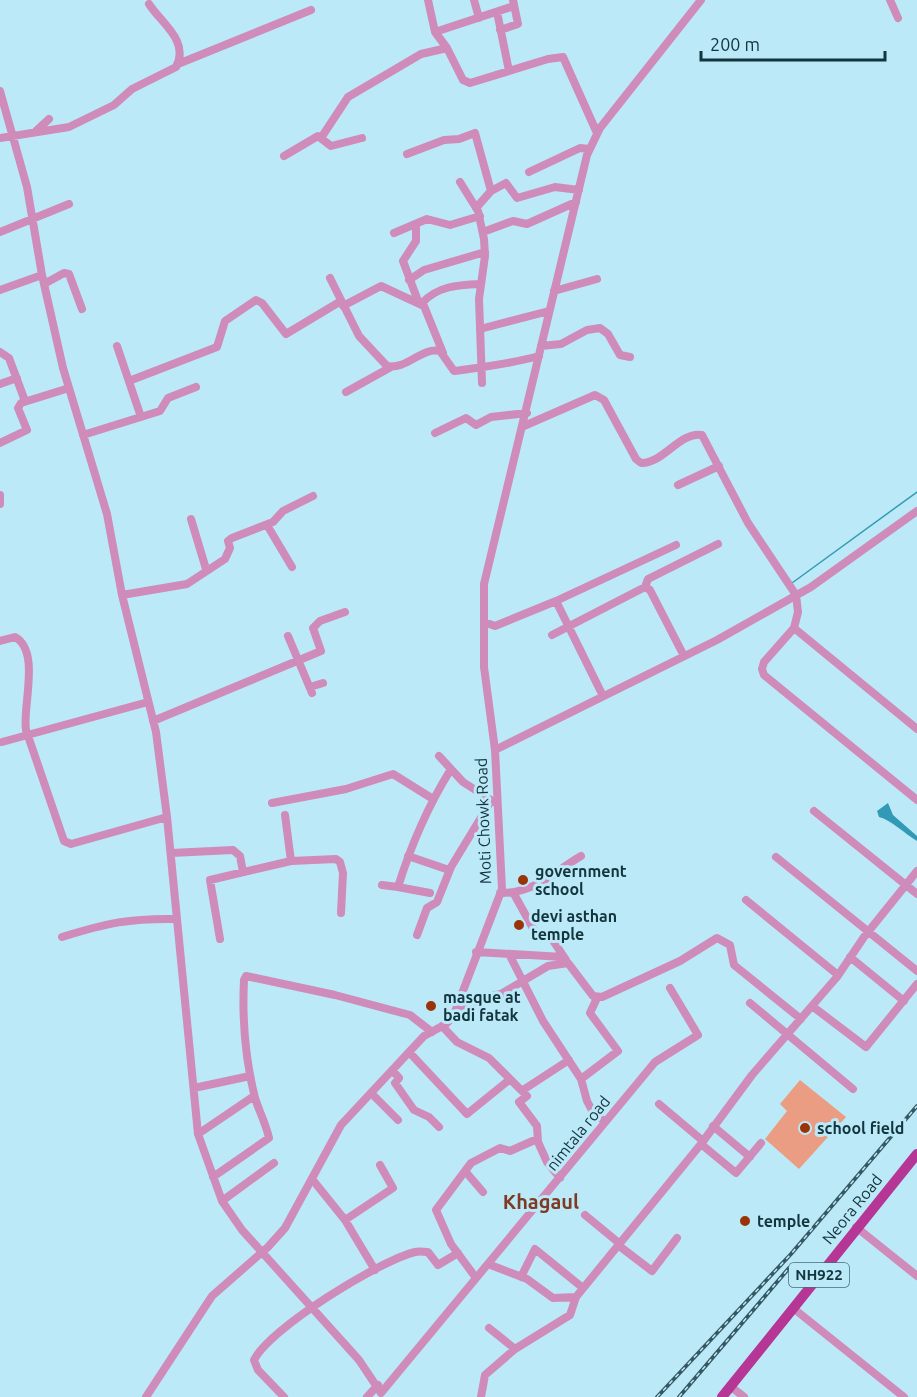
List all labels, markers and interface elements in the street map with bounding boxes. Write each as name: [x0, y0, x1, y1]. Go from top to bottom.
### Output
scale bar: [701, 24, 886, 62]
text: 200 m: [710, 34, 760, 54]
street label: Moti Chowk Road: [472, 758, 494, 884]
place label: government school: [535, 862, 627, 898]
marker: government school: [516, 873, 530, 887]
place label: devi asthan temple: [531, 907, 617, 943]
marker: devi asthan temple: [512, 918, 526, 932]
place label: masque at badi fatak: [443, 988, 521, 1024]
marker: masque at badi fatak: [424, 999, 438, 1013]
street label: nimtala road: [543, 1092, 613, 1174]
place label: school field: [817, 1119, 904, 1137]
marker: school field: [798, 1121, 812, 1135]
street label: Neora Road: [818, 1171, 886, 1247]
district label: Khagaul: [503, 1190, 579, 1213]
place label: temple: [757, 1212, 810, 1230]
marker: temple: [738, 1214, 752, 1228]
road number: NH922: [789, 1263, 849, 1287]

